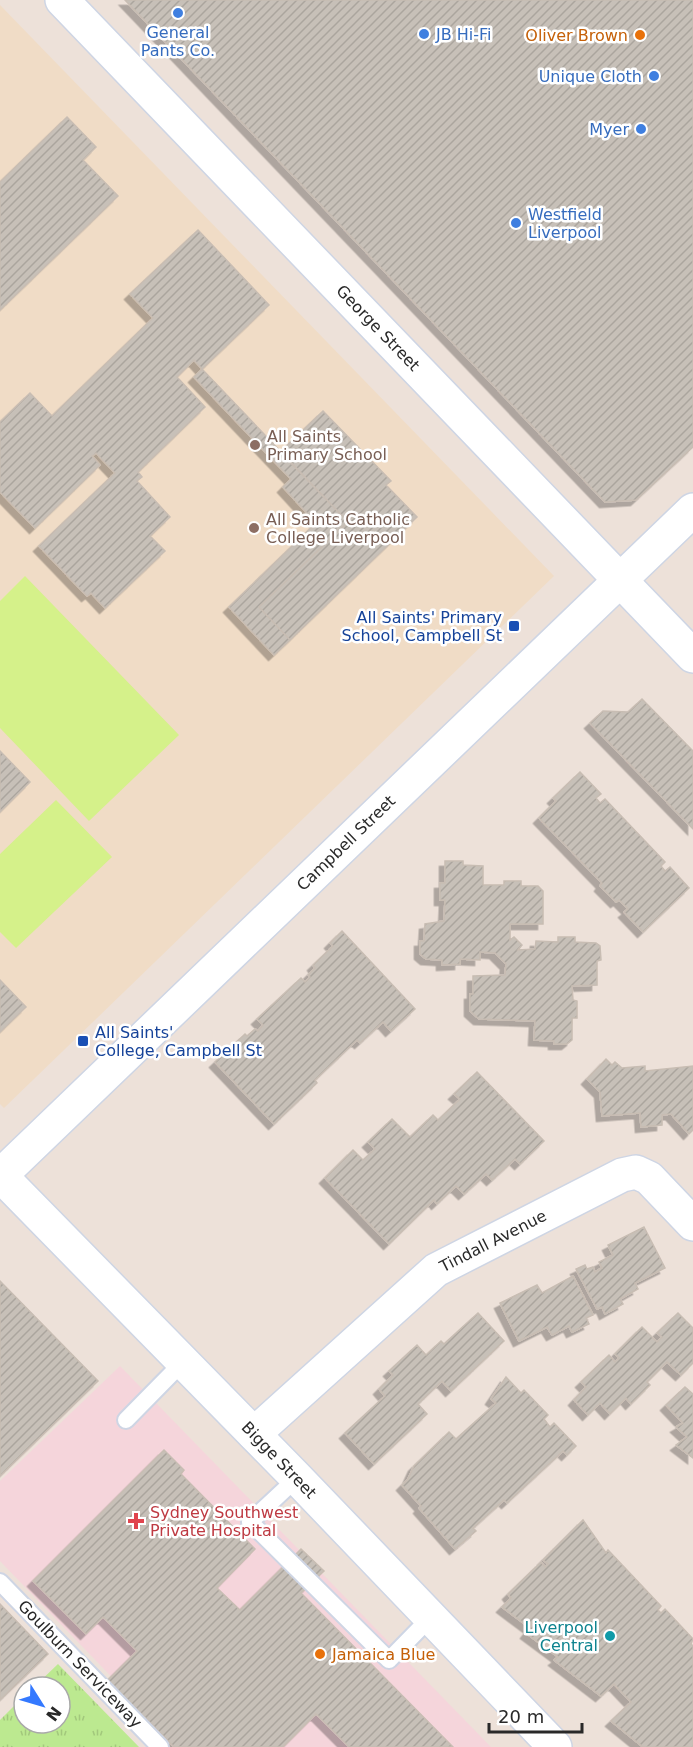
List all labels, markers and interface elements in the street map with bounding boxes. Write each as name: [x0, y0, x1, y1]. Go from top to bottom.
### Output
marker: General Pants Co.: [171, 6, 185, 20]
place label: General Pants Co.: [141, 23, 215, 60]
place label: JB Hi-Fi: [435, 25, 492, 44]
place label: Oliver Brown: [525, 26, 628, 45]
marker: JB Hi-Fi: [417, 27, 431, 41]
marker: Oliver Brown: [633, 28, 647, 42]
place label: Unique Cloth: [539, 67, 642, 86]
marker: Unique Cloth: [647, 69, 661, 83]
place label: Myer: [589, 120, 629, 139]
marker: Myer: [634, 122, 648, 136]
place label: Westfield Liverpool: [528, 205, 602, 242]
marker: Westfield Liverpool: [509, 216, 523, 230]
street label: George Street: [332, 281, 424, 375]
place label: All Saints Primary School: [267, 427, 387, 464]
marker: All Saints Primary School: [248, 438, 262, 452]
place label: All Saints Catholic College Liverpool: [266, 510, 410, 547]
marker: All Saints Catholic College Liverpool: [247, 521, 261, 535]
place label: All Saints' Primary School, Campbell St: [342, 608, 502, 645]
marker: All Saints' Primary School, Campbell St: [507, 619, 521, 633]
street label: Campbell Street: [293, 791, 399, 895]
place label: All Saints' College, Campbell St: [95, 1023, 262, 1060]
marker: All Saints' College, Campbell St: [76, 1034, 90, 1048]
street label: Tindall Avenue: [436, 1206, 550, 1277]
street label: Bigge Street: [238, 1418, 320, 1502]
place label: Sydney Southwest Private Hospital: [150, 1503, 298, 1540]
marker: Sydney Southwest Private Hospital: [127, 1512, 145, 1530]
street label: Goulburn Serviceway: [14, 1596, 146, 1732]
place label: Liverpool Central: [525, 1618, 598, 1655]
marker: Liverpool Central: [603, 1629, 617, 1643]
place label: Jamaica Blue: [331, 1645, 435, 1664]
marker: Jamaica Blue: [313, 1647, 327, 1661]
north arrow: [12, 1675, 72, 1735]
scale bar: [489, 1696, 582, 1734]
text: N: [42, 1703, 65, 1725]
text: 20 m: [498, 1706, 544, 1727]

